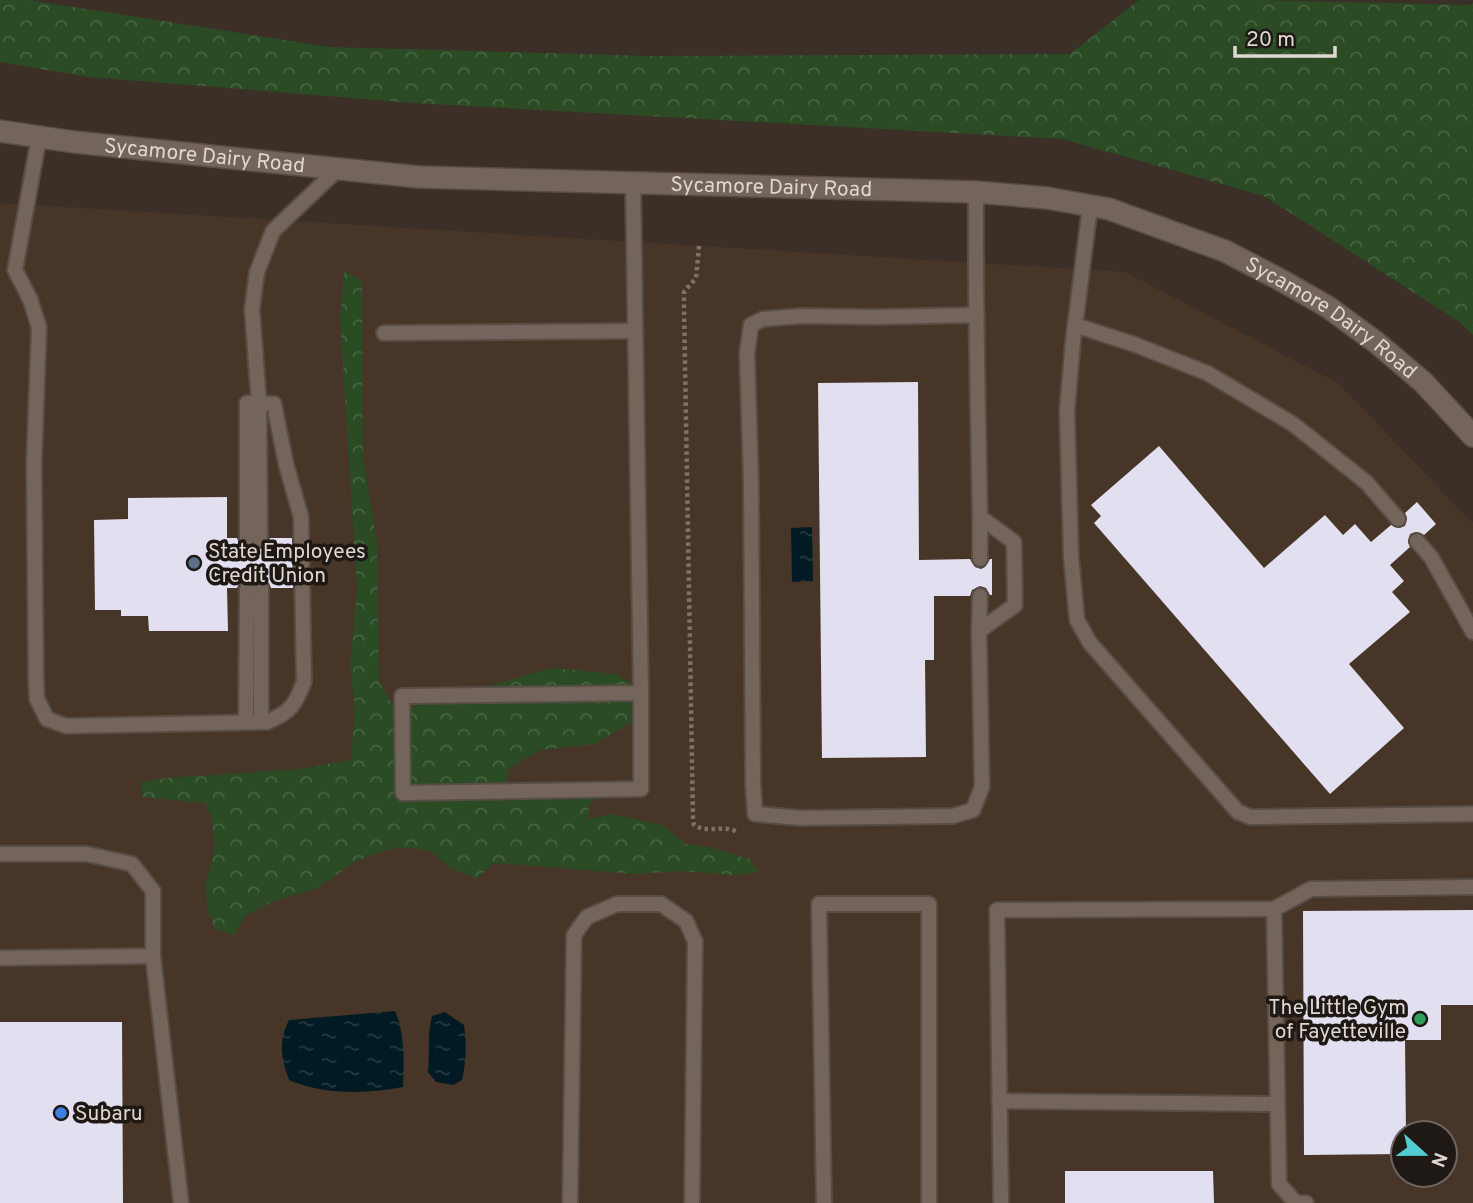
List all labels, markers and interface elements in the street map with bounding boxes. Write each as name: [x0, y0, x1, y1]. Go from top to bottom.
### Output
scale bar: [1235, 14, 1335, 58]
text: 20 m: [1246, 27, 1295, 54]
street label: Sycamore Dairy Road: [103, 133, 306, 180]
street label: Sycamore Dairy Road: [670, 172, 873, 204]
street label: Sycamore Dairy Road: [1240, 252, 1422, 386]
place label: State Employees Credit Union: [208, 539, 366, 590]
marker: State Employees Credit Union: [186, 555, 202, 571]
place label: The Little Gym of Fayetteville: [1268, 995, 1406, 1046]
marker: The Little Gym of Fayetteville: [1412, 1011, 1428, 1027]
place label: Subaru: [75, 1101, 143, 1128]
marker: Subaru: [53, 1105, 69, 1121]
north arrow: [1389, 1119, 1459, 1189]
text: N: [1424, 1149, 1452, 1170]

